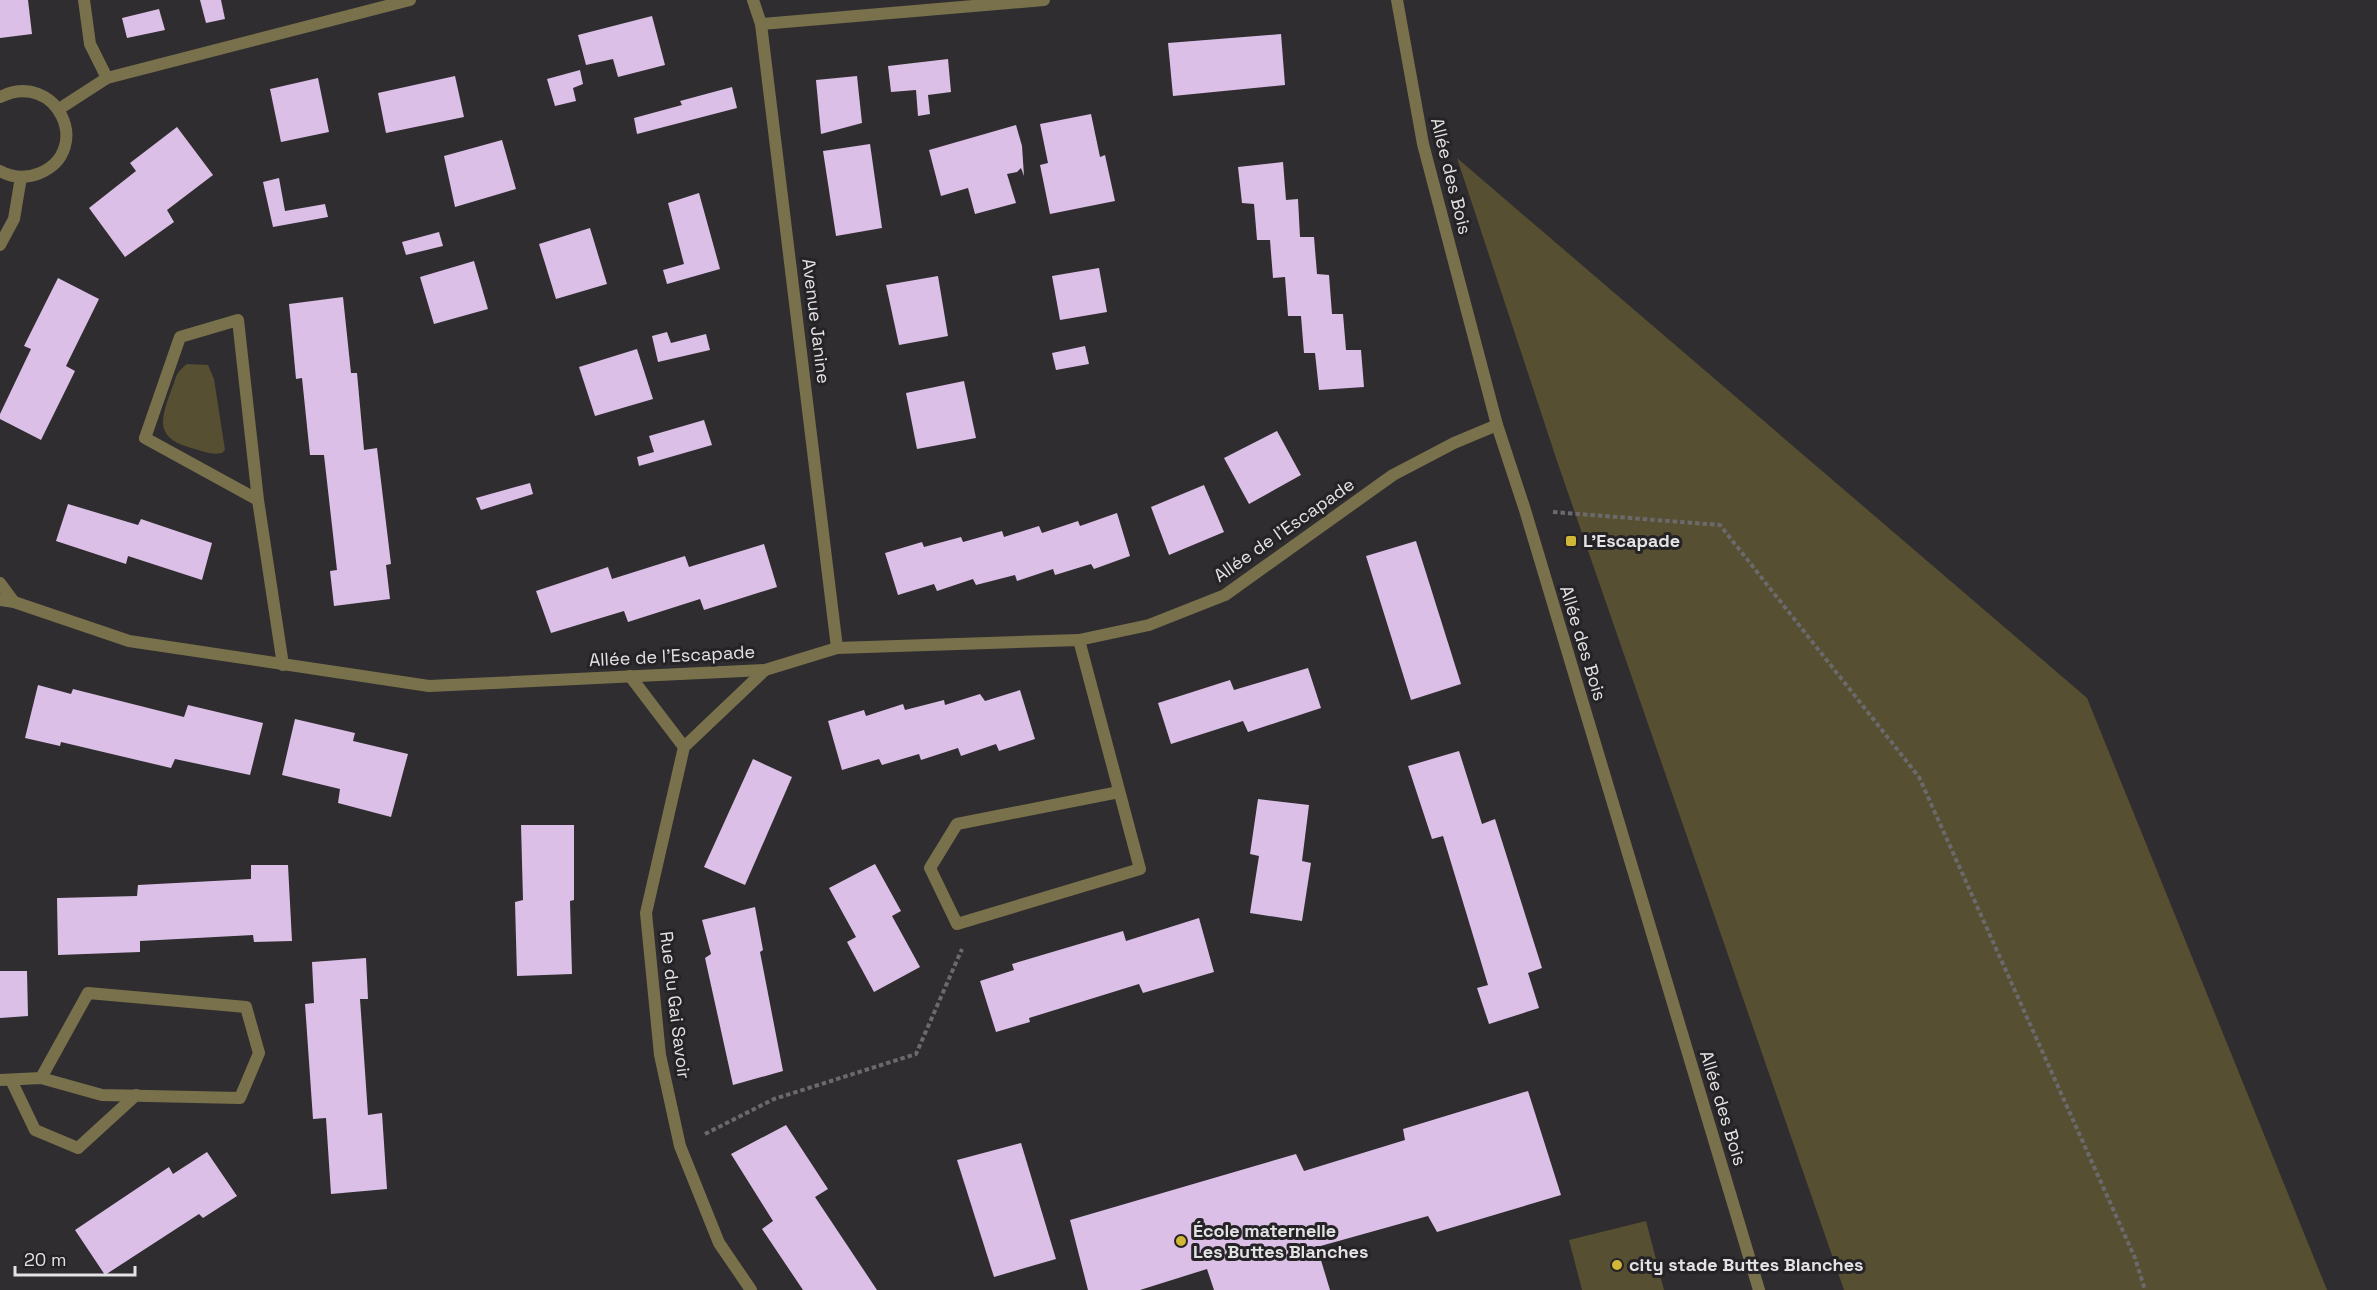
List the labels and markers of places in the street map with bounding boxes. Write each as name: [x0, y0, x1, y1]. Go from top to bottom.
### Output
place label: L'Escapade: [1583, 529, 1680, 552]
marker: L'Escapade: [1564, 534, 1578, 548]
place label: École maternelle Les Buttes Blanches: [1193, 1219, 1368, 1263]
marker: École maternelle Les Buttes Blanches: [1174, 1234, 1188, 1248]
place label: city stade Buttes Blanches: [1629, 1253, 1864, 1276]
marker: city stade Buttes Blanches: [1610, 1258, 1624, 1272]

